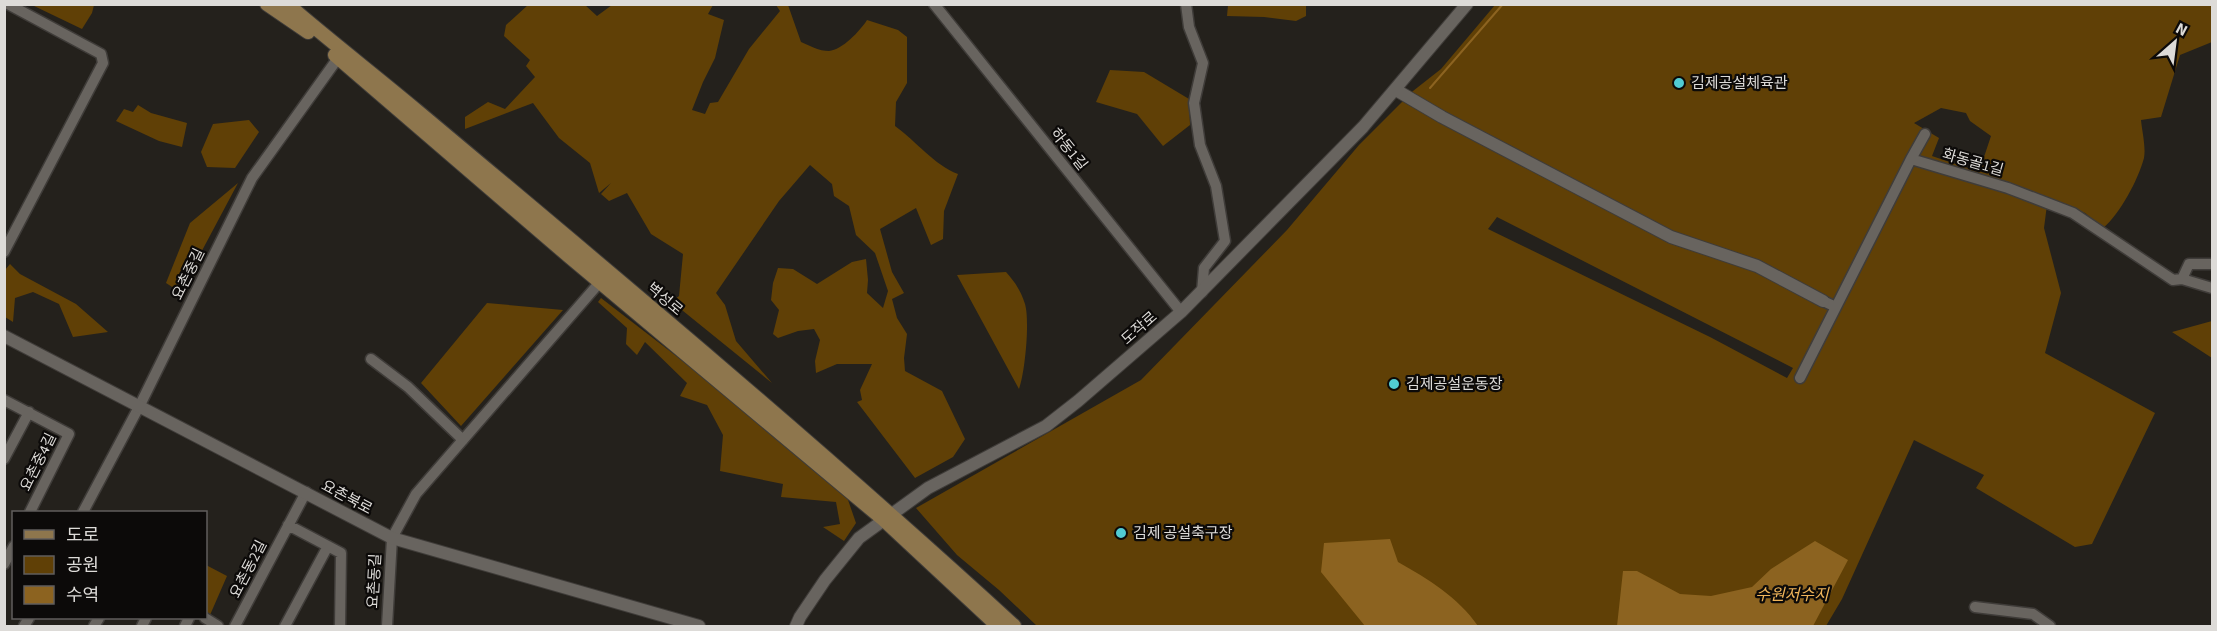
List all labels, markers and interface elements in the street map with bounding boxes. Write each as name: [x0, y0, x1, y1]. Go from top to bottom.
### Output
north arrow: [2145, 12, 2205, 72]
text: N: [2172, 17, 2191, 42]
place label: 김제공설체육관: [1691, 73, 1788, 94]
marker: 김제공설체육관: [1672, 76, 1686, 90]
street label: 하동1길: [1045, 124, 1092, 175]
street label: 화동골1길: [1940, 144, 2006, 181]
street label: 요촌중길: [167, 245, 210, 304]
street label: 벽성로: [642, 278, 687, 321]
street label: 도작로: [1117, 307, 1162, 350]
place label: 김제공설운동장: [1406, 374, 1503, 395]
marker: 김제공설운동장: [1387, 377, 1401, 391]
street label: 요촌중4길: [15, 429, 62, 495]
street label: 요촌북로: [317, 475, 376, 520]
legend: [12, 511, 207, 619]
text: 도로: [66, 523, 99, 548]
place label: 김제 공설축구장: [1133, 523, 1233, 544]
marker: 김제 공설축구장: [1114, 526, 1128, 540]
street label: 요촌동2길: [225, 537, 272, 602]
text: 공원: [66, 553, 99, 578]
street label: 요촌동길: [363, 553, 386, 609]
text: 수역: [66, 583, 99, 608]
water label: 수원저수지: [1755, 584, 1830, 606]

